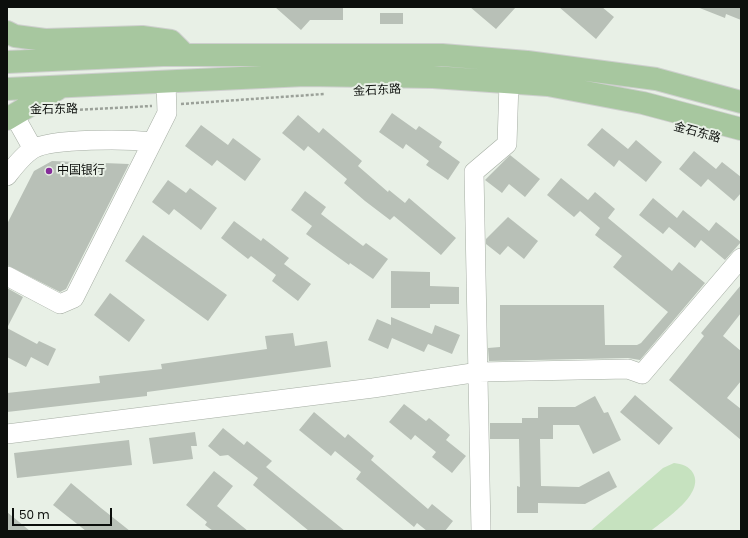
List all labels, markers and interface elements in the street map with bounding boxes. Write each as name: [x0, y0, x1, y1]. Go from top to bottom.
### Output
street label: 金石东路: [353, 83, 401, 99]
street label: 金石东路: [30, 102, 78, 118]
street label: 金石东路: [672, 120, 722, 146]
place label: 中国银行: [57, 164, 105, 178]
marker: 中国银行: [44, 166, 54, 176]
scale bar: [14, 500, 114, 526]
text: 50 m: [19, 506, 50, 523]

